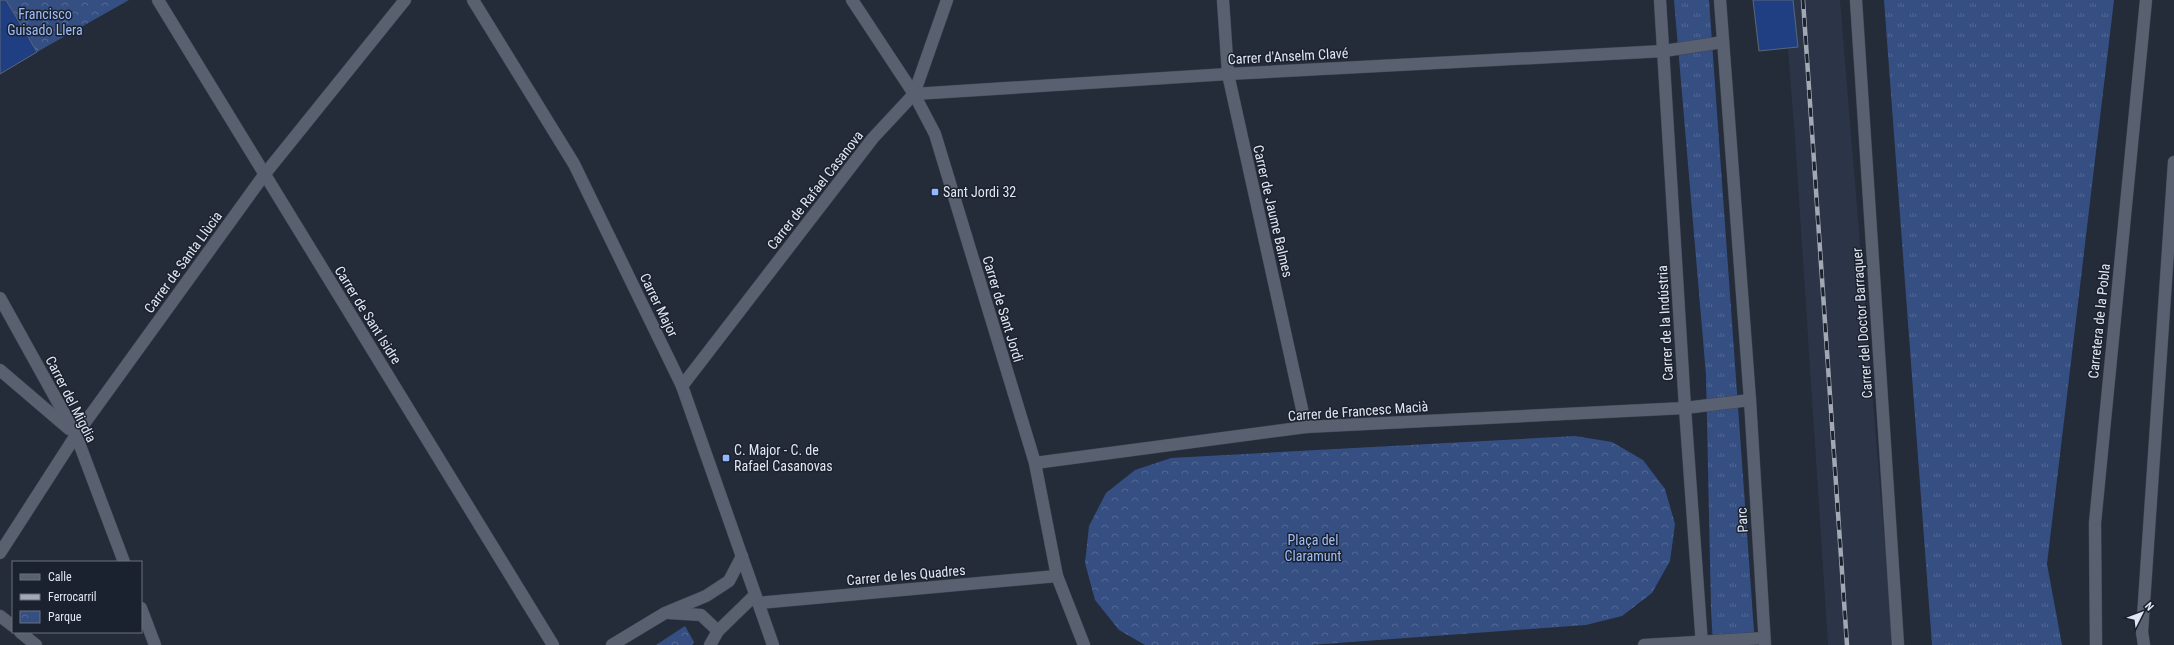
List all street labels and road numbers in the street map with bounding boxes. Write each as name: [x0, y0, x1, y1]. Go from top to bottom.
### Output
street label: Carrer d'Anselm Clavé: [1227, 45, 1349, 67]
street label: Carrer de Rafael Casanova: [764, 128, 866, 252]
street label: Carrer de Jaume Balmes: [1250, 143, 1296, 279]
street label: Carrer de Santa Llùcia: [141, 208, 225, 316]
street label: Carrer del Doctor Barraquer: [1849, 247, 1875, 399]
street label: Carrer de Sant Jordi: [979, 254, 1027, 364]
street label: Carrer de Sant Isidre: [331, 263, 405, 367]
street label: Carretera de la Pobla: [2085, 263, 2113, 379]
street label: Carrer de la Indústria: [1654, 265, 1676, 381]
street label: Carrer Major: [637, 271, 681, 339]
street label: Carrer del Migdia: [42, 353, 100, 445]
street label: Carrer de Francesc Macià: [1287, 398, 1429, 424]
street label: Parc: [1733, 507, 1751, 533]
street label: Carrer de les Quadres: [846, 562, 966, 588]

